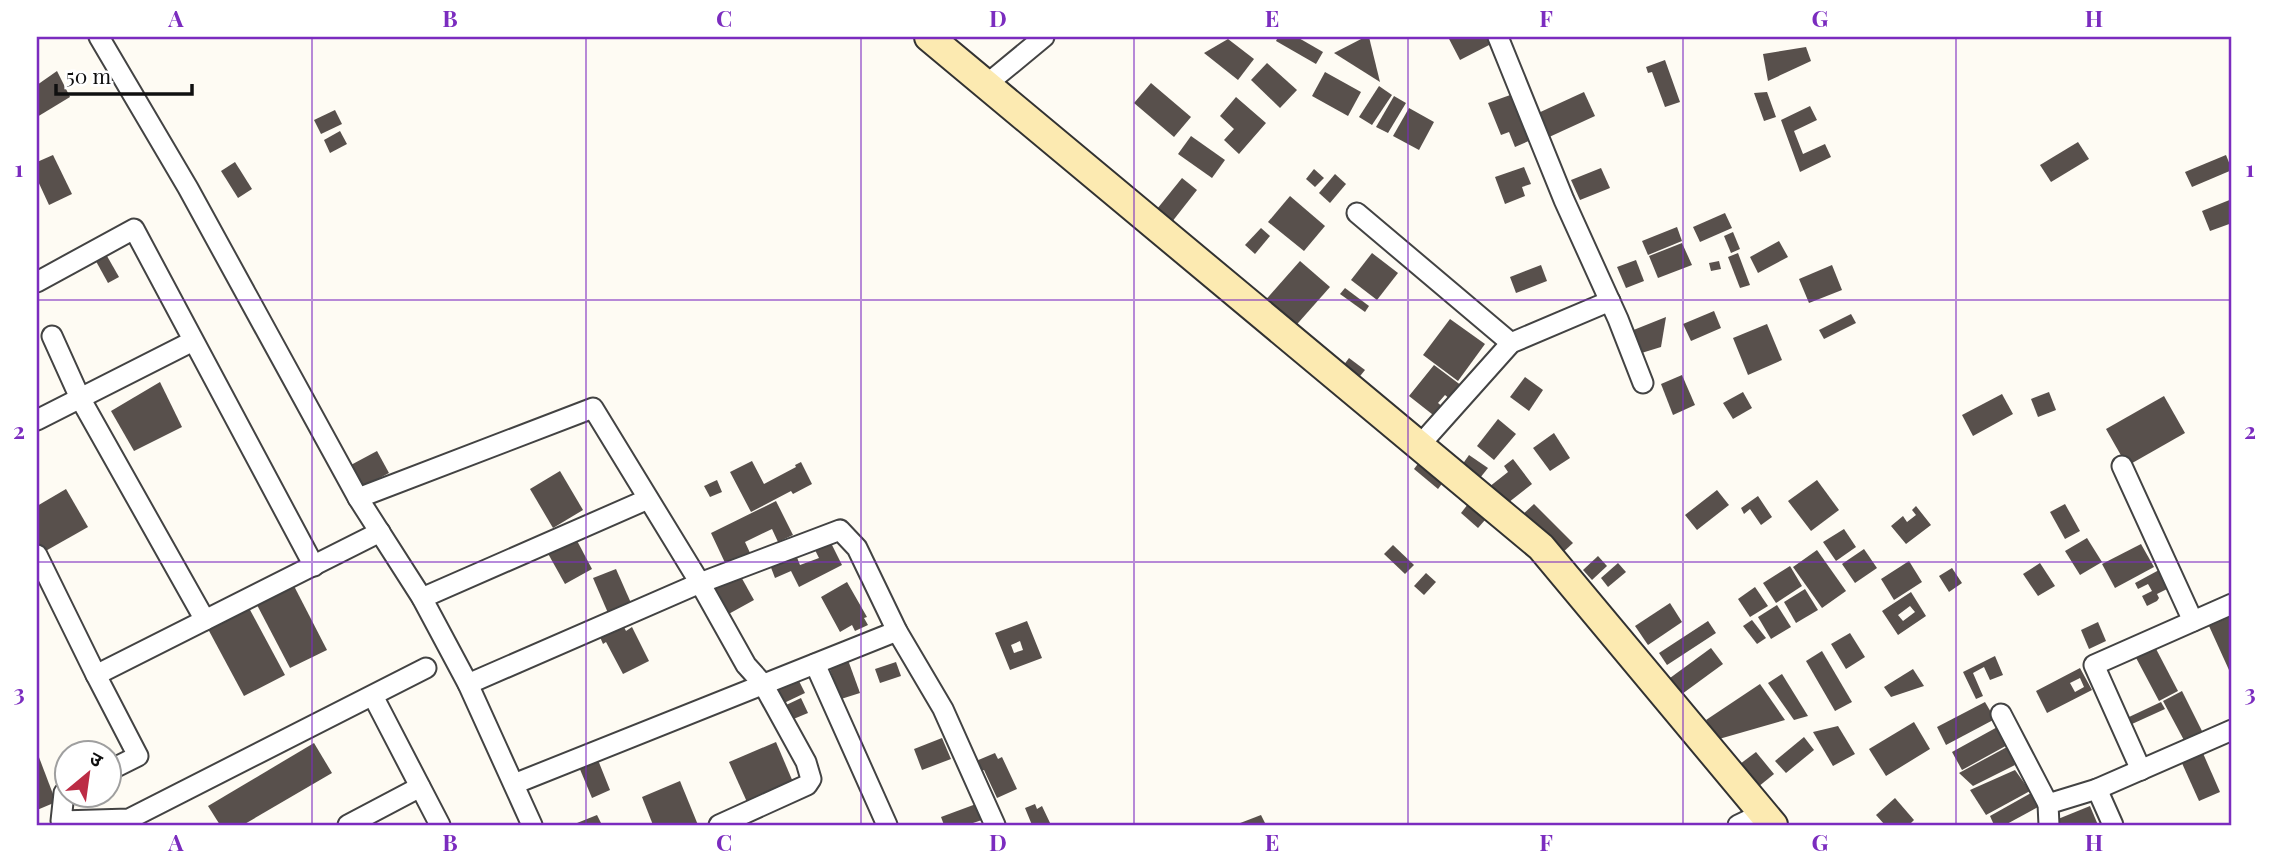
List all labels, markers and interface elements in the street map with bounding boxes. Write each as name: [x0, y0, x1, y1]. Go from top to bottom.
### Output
text: A: [167, 2, 184, 33]
text: B: [442, 2, 458, 33]
text: C: [716, 2, 732, 33]
text: D: [989, 2, 1007, 33]
text: E: [1265, 2, 1279, 33]
text: F: [1539, 2, 1553, 33]
text: G: [1812, 2, 1829, 33]
text: H: [2085, 2, 2103, 33]
scale bar: [56, 52, 192, 96]
text: 50 m: [66, 61, 112, 89]
text: 1: [15, 152, 24, 183]
text: 1: [2246, 152, 2255, 183]
text: 2: [13, 414, 25, 445]
text: 2: [2244, 414, 2256, 445]
text: 3: [13, 676, 25, 707]
text: 3: [2244, 676, 2256, 707]
north arrow: [52, 740, 122, 810]
text: उ: [86, 744, 109, 773]
text: A: [167, 826, 184, 857]
text: B: [442, 826, 458, 857]
text: C: [716, 826, 732, 857]
text: D: [989, 826, 1007, 857]
text: E: [1265, 826, 1279, 857]
text: F: [1539, 826, 1553, 857]
text: G: [1812, 826, 1829, 857]
text: H: [2085, 826, 2103, 857]

